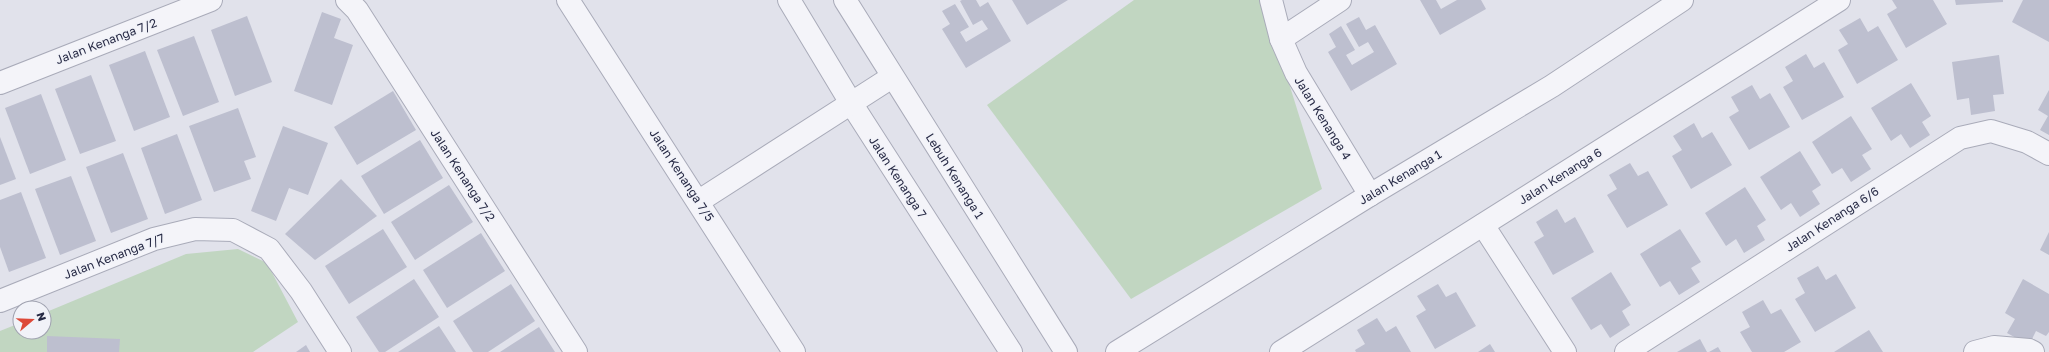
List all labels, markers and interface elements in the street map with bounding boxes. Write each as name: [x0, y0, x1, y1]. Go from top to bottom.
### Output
street label: Jalan Kenanga 7/2: [53, 15, 159, 67]
street label: Jalan Kenanga 4: [1291, 74, 1355, 162]
street label: Jalan Kenanga 7/2: [428, 126, 499, 224]
street label: Jalan Kenanga 7/5: [647, 126, 718, 224]
street label: Lebuh Kenanga 1: [923, 130, 987, 222]
street label: Jalan Kenanga 7: [866, 133, 930, 221]
street label: Jalan Kenanga 6: [1516, 144, 1604, 208]
street label: Jalan Kenanga 1: [1356, 146, 1444, 208]
street label: Jalan Kenanga 6/6: [1782, 183, 1882, 255]
street label: Jalan Kenanga 7/7: [62, 230, 166, 282]
north arrow: [12, 300, 52, 340]
text: N: [34, 311, 49, 323]

